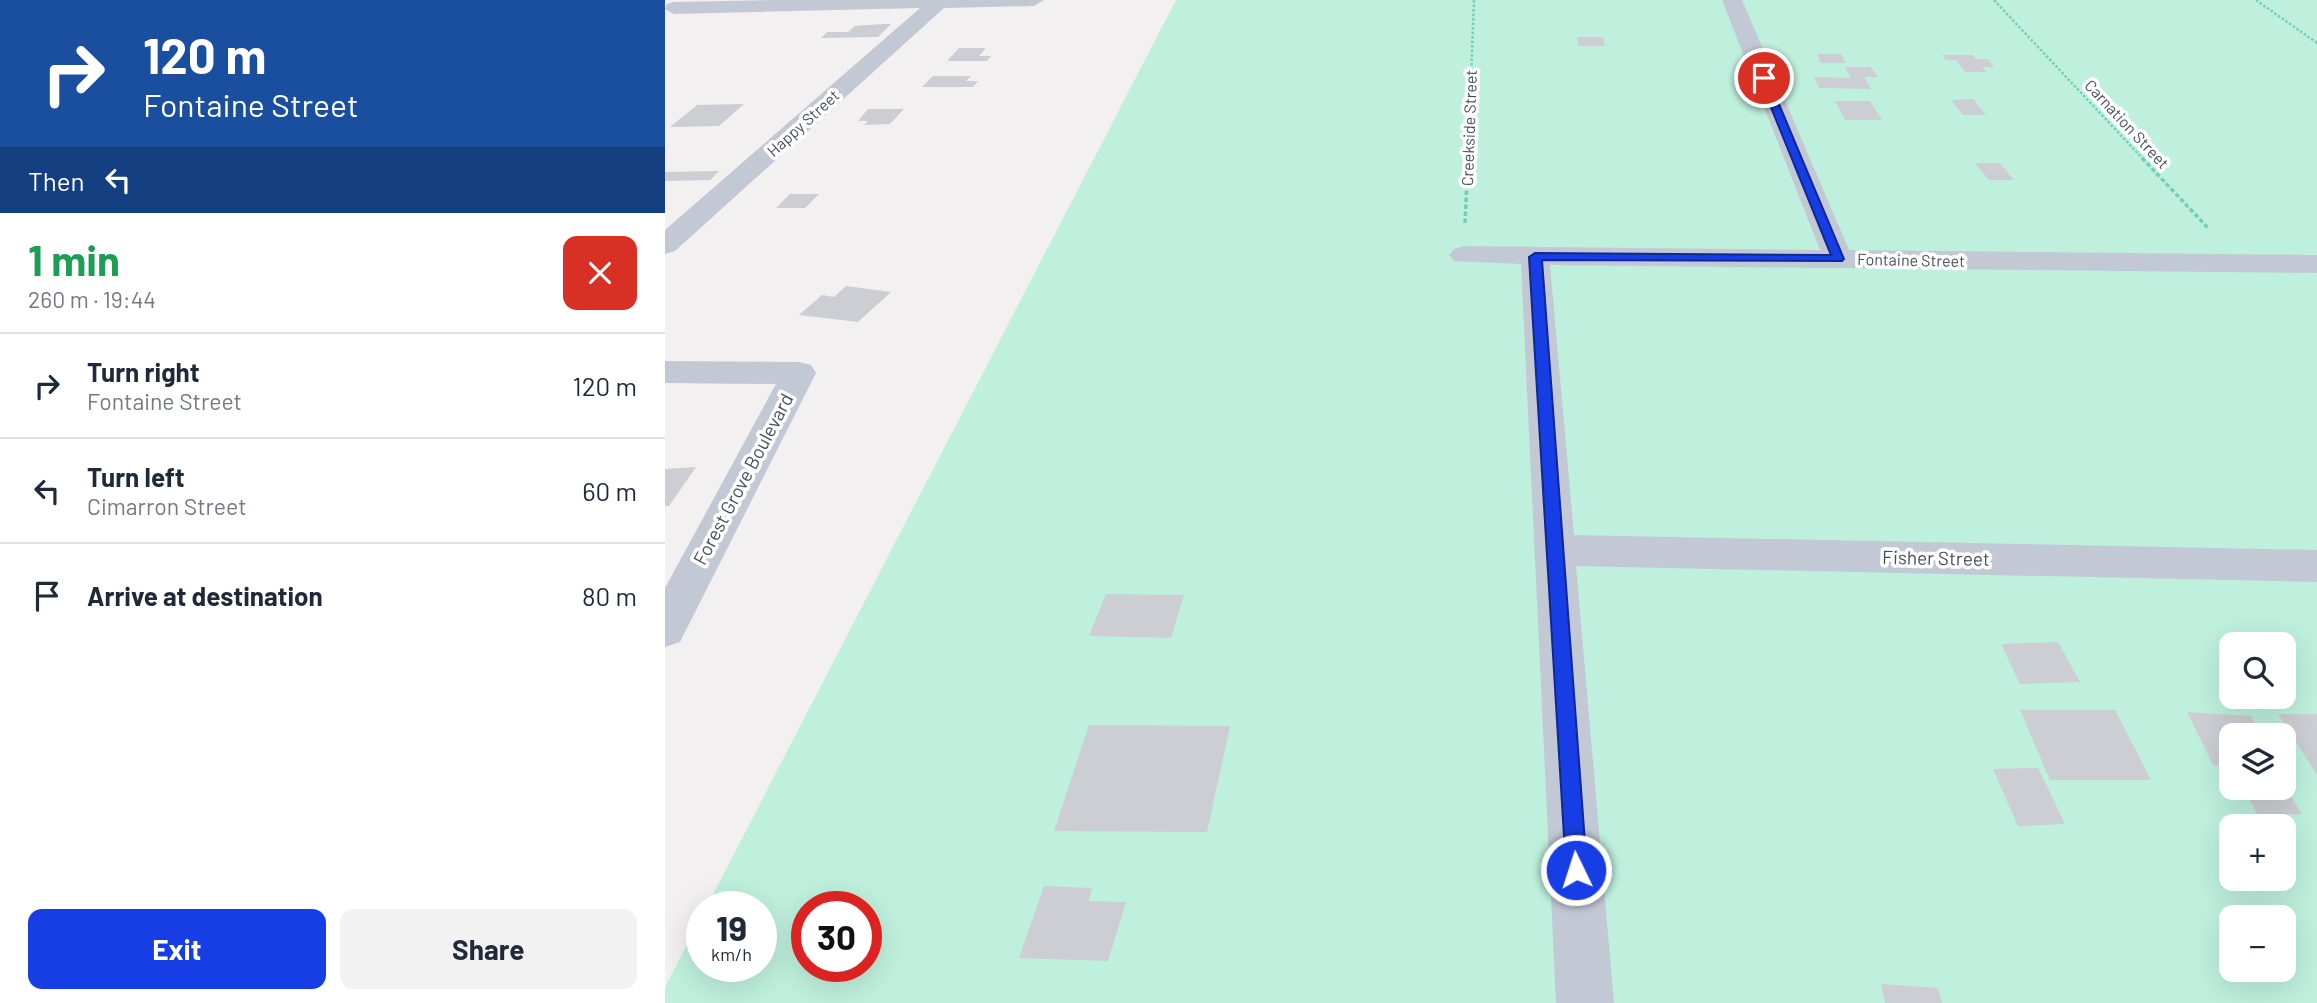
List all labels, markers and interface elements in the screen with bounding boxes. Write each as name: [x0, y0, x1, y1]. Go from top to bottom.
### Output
text: 120 m: [143, 25, 266, 84]
icon: right: [28, 28, 119, 119]
pin: [1734, 48, 1794, 108]
icon: arrive: [1745, 59, 1783, 97]
street label: Creekside Street: [1457, 69, 1480, 186]
street label: Carnation Street: [2081, 75, 2173, 172]
text: Fontaine Street: [143, 85, 359, 123]
street label: Happy Street: [763, 85, 843, 160]
icon: left: [99, 161, 137, 199]
text: Then: [28, 165, 85, 196]
text: 1 min: [28, 234, 120, 284]
button: close: [563, 236, 637, 310]
street label: Fontaine Street: [1857, 249, 1965, 270]
text: 260 m · 19:44: [28, 285, 156, 313]
text: Turn right: [87, 356, 200, 387]
icon: right: [28, 367, 66, 405]
text: 120 m: [573, 370, 637, 401]
text: Fontaine Street: [87, 387, 242, 415]
street label: Forest Grove Boulevard: [688, 389, 797, 568]
text: Turn left: [87, 461, 185, 492]
icon: left: [28, 472, 66, 510]
text: 60 m: [582, 475, 637, 506]
text: Cimarron Street: [87, 492, 247, 520]
street label: Fisher Street: [1882, 545, 1990, 570]
icon: arrive: [28, 577, 66, 615]
text: Arrive at destination: [87, 580, 323, 611]
text: 80 m: [582, 580, 637, 611]
map controls: [2219, 632, 2296, 982]
button: search: [2219, 632, 2296, 709]
button: layers: [2219, 723, 2296, 800]
button: +: [2219, 814, 2296, 891]
position arrow: [1539, 833, 1613, 907]
speed limit sign: 30: [791, 891, 882, 982]
button: −: [2219, 905, 2296, 982]
text: 19: [716, 906, 747, 948]
button: Exit: [28, 909, 326, 989]
button: Share: [340, 909, 637, 989]
text: km/h: [711, 943, 752, 965]

